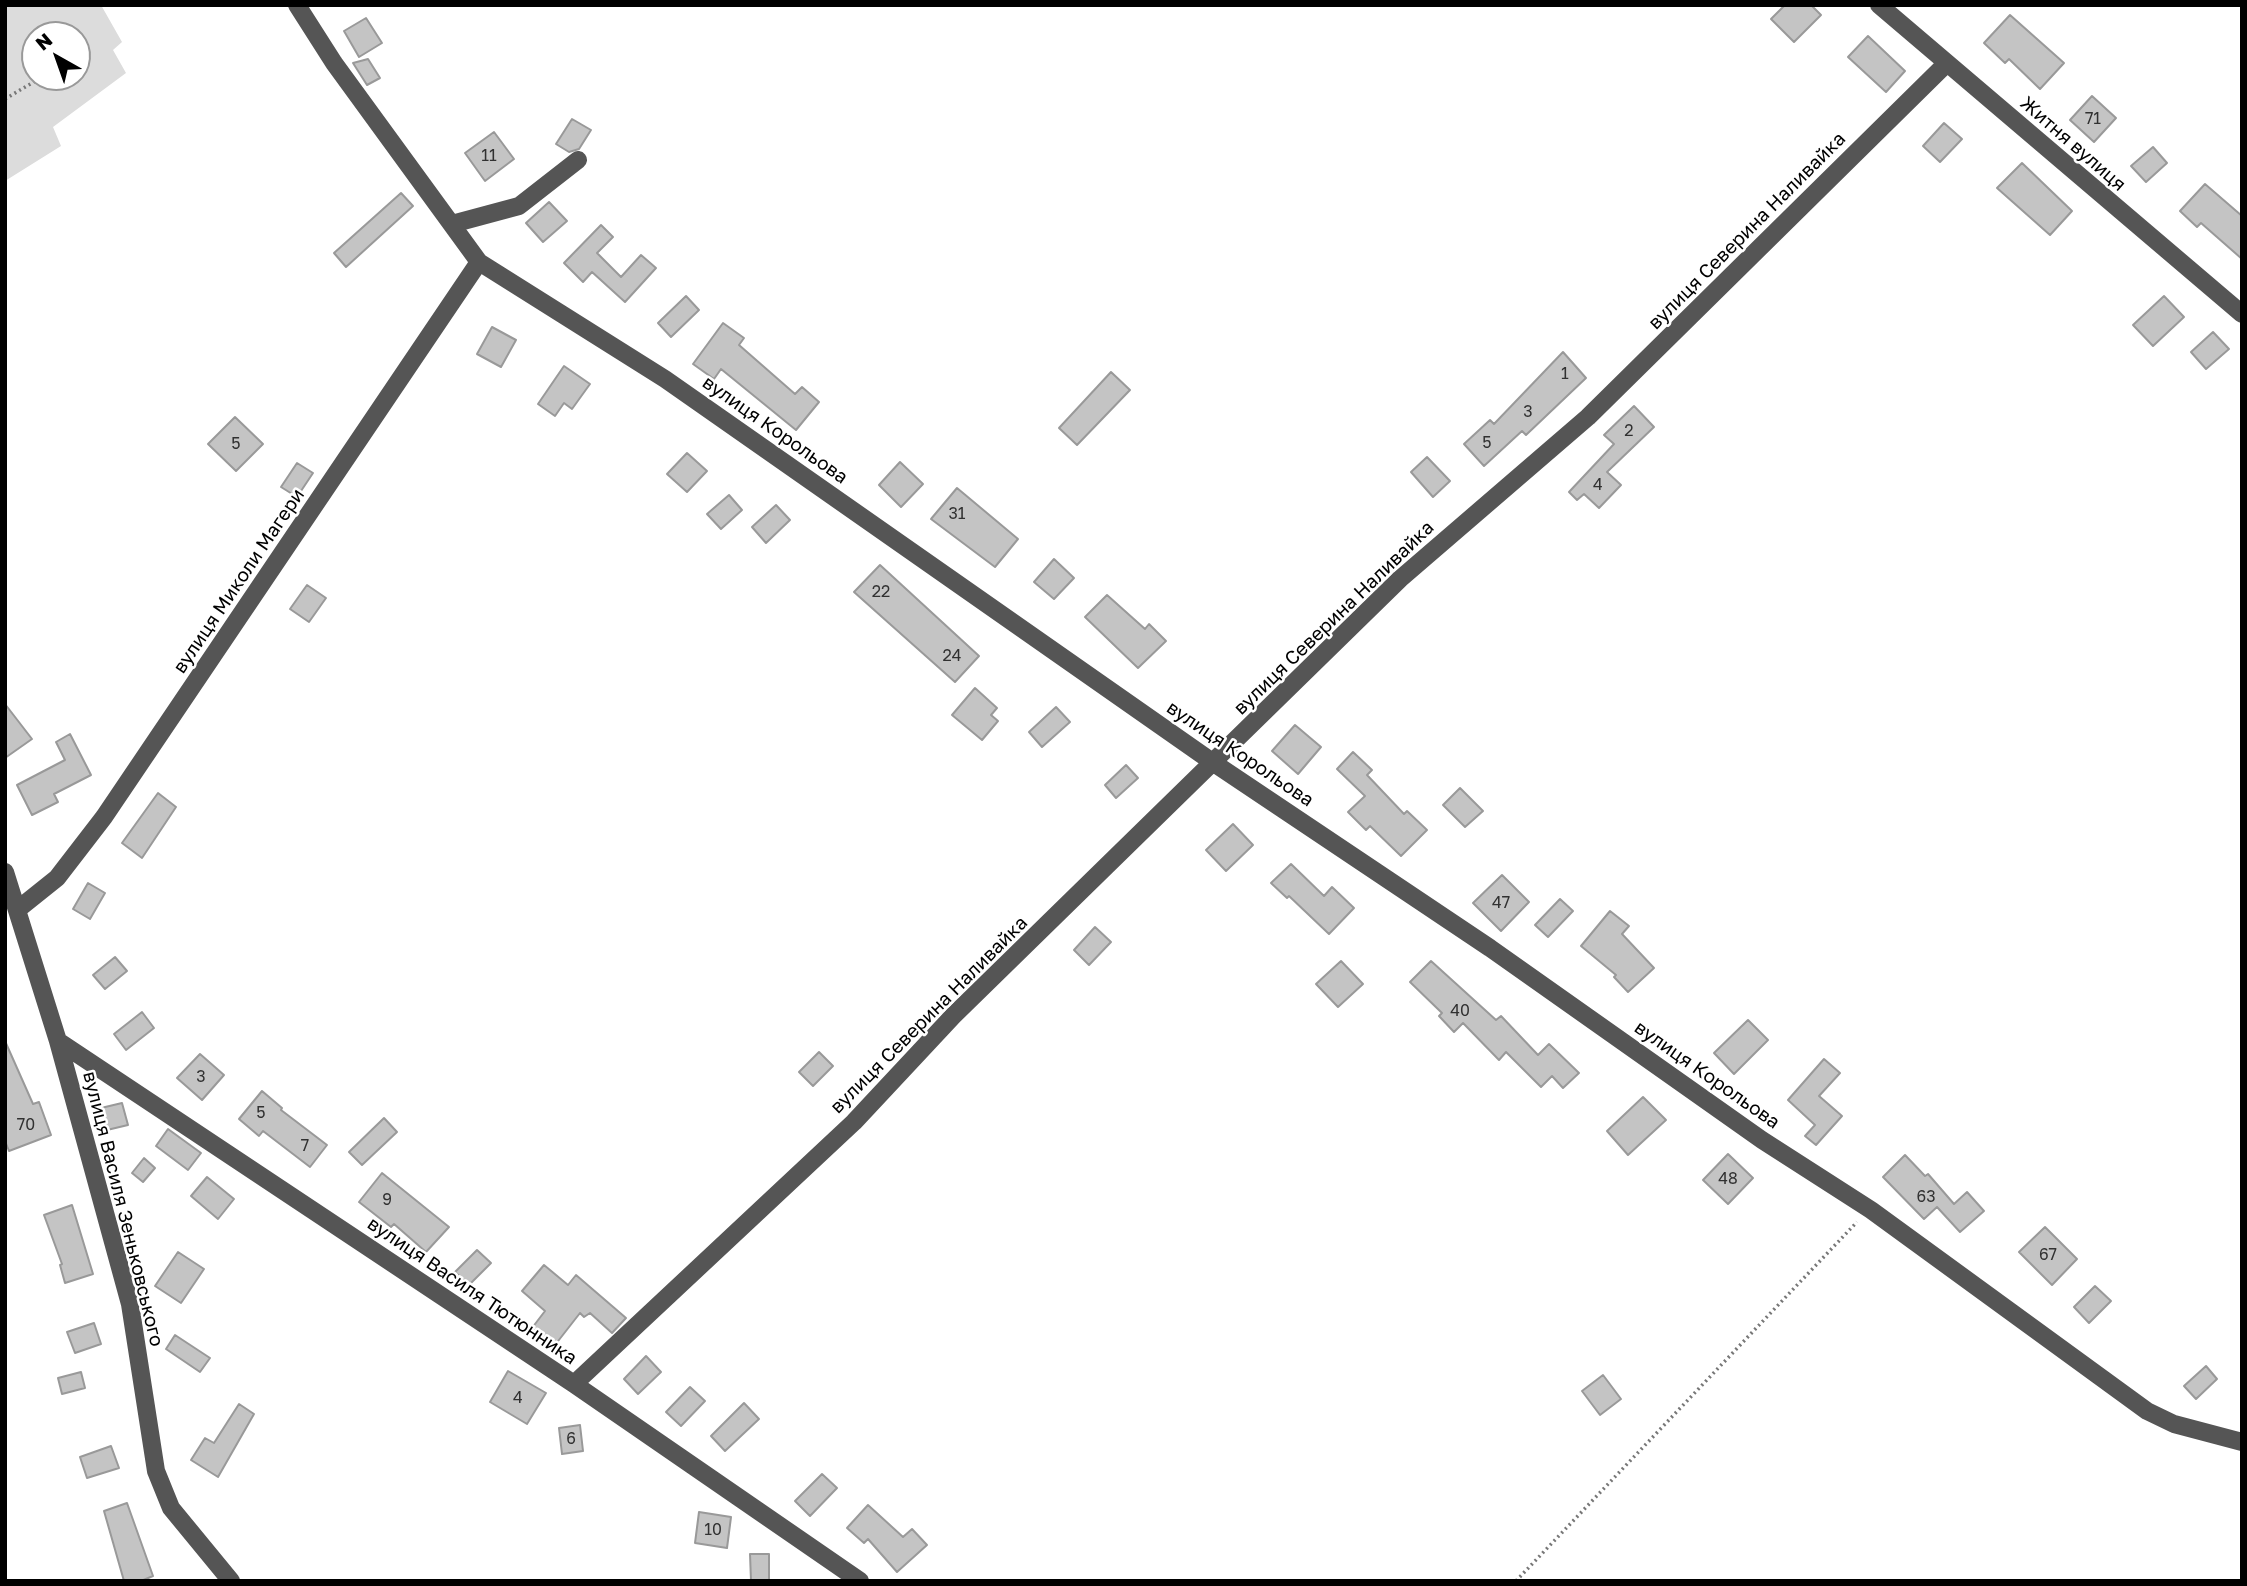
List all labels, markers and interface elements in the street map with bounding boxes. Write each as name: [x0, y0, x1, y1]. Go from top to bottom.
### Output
north arrow: [21, 21, 91, 91]
text: N: [31, 28, 56, 55]
street label: Житня вулиця: [2016, 92, 2130, 196]
house number: 71: [2085, 109, 2101, 129]
street label: вулиця Северина Наливайка: [1644, 128, 1850, 334]
house number: 11: [481, 146, 497, 166]
house number: 1: [1561, 364, 1569, 384]
street label: вулиця Корольова: [698, 371, 852, 489]
house number: 3: [1523, 402, 1533, 422]
house number: 2: [1624, 421, 1634, 441]
house number: 5: [1482, 433, 1492, 453]
house number: 5: [231, 434, 241, 454]
house number: 4: [1593, 475, 1603, 495]
street label: вулиця Миколи Магери: [169, 484, 309, 678]
house number: 31: [948, 504, 966, 524]
street label: вулиця Северина Наливайка: [1229, 516, 1439, 720]
house number: 22: [872, 582, 890, 602]
house number: 24: [942, 646, 962, 666]
street label: вулиця Корольова: [1162, 696, 1318, 812]
house number: 47: [1492, 893, 1510, 913]
street label: вулиця Северина Наливайка: [826, 912, 1032, 1118]
house number: 40: [1450, 1001, 1470, 1021]
street label: вулиця Корольова: [1630, 1016, 1784, 1134]
house number: 3: [196, 1067, 206, 1087]
street label: вулиця Василя Зеньковського: [78, 1069, 168, 1349]
house number: 5: [256, 1103, 266, 1123]
house number: 70: [17, 1115, 35, 1135]
house number: 7: [301, 1136, 309, 1156]
house number: 48: [1718, 1169, 1738, 1189]
house number: 63: [1916, 1187, 1936, 1207]
house number: 9: [382, 1190, 392, 1210]
street label: вулиця Василя Тютюнника: [363, 1212, 581, 1370]
house number: 67: [2039, 1245, 2057, 1265]
house number: 4: [513, 1388, 523, 1408]
house number: 6: [566, 1429, 576, 1449]
house number: 10: [704, 1520, 722, 1540]

